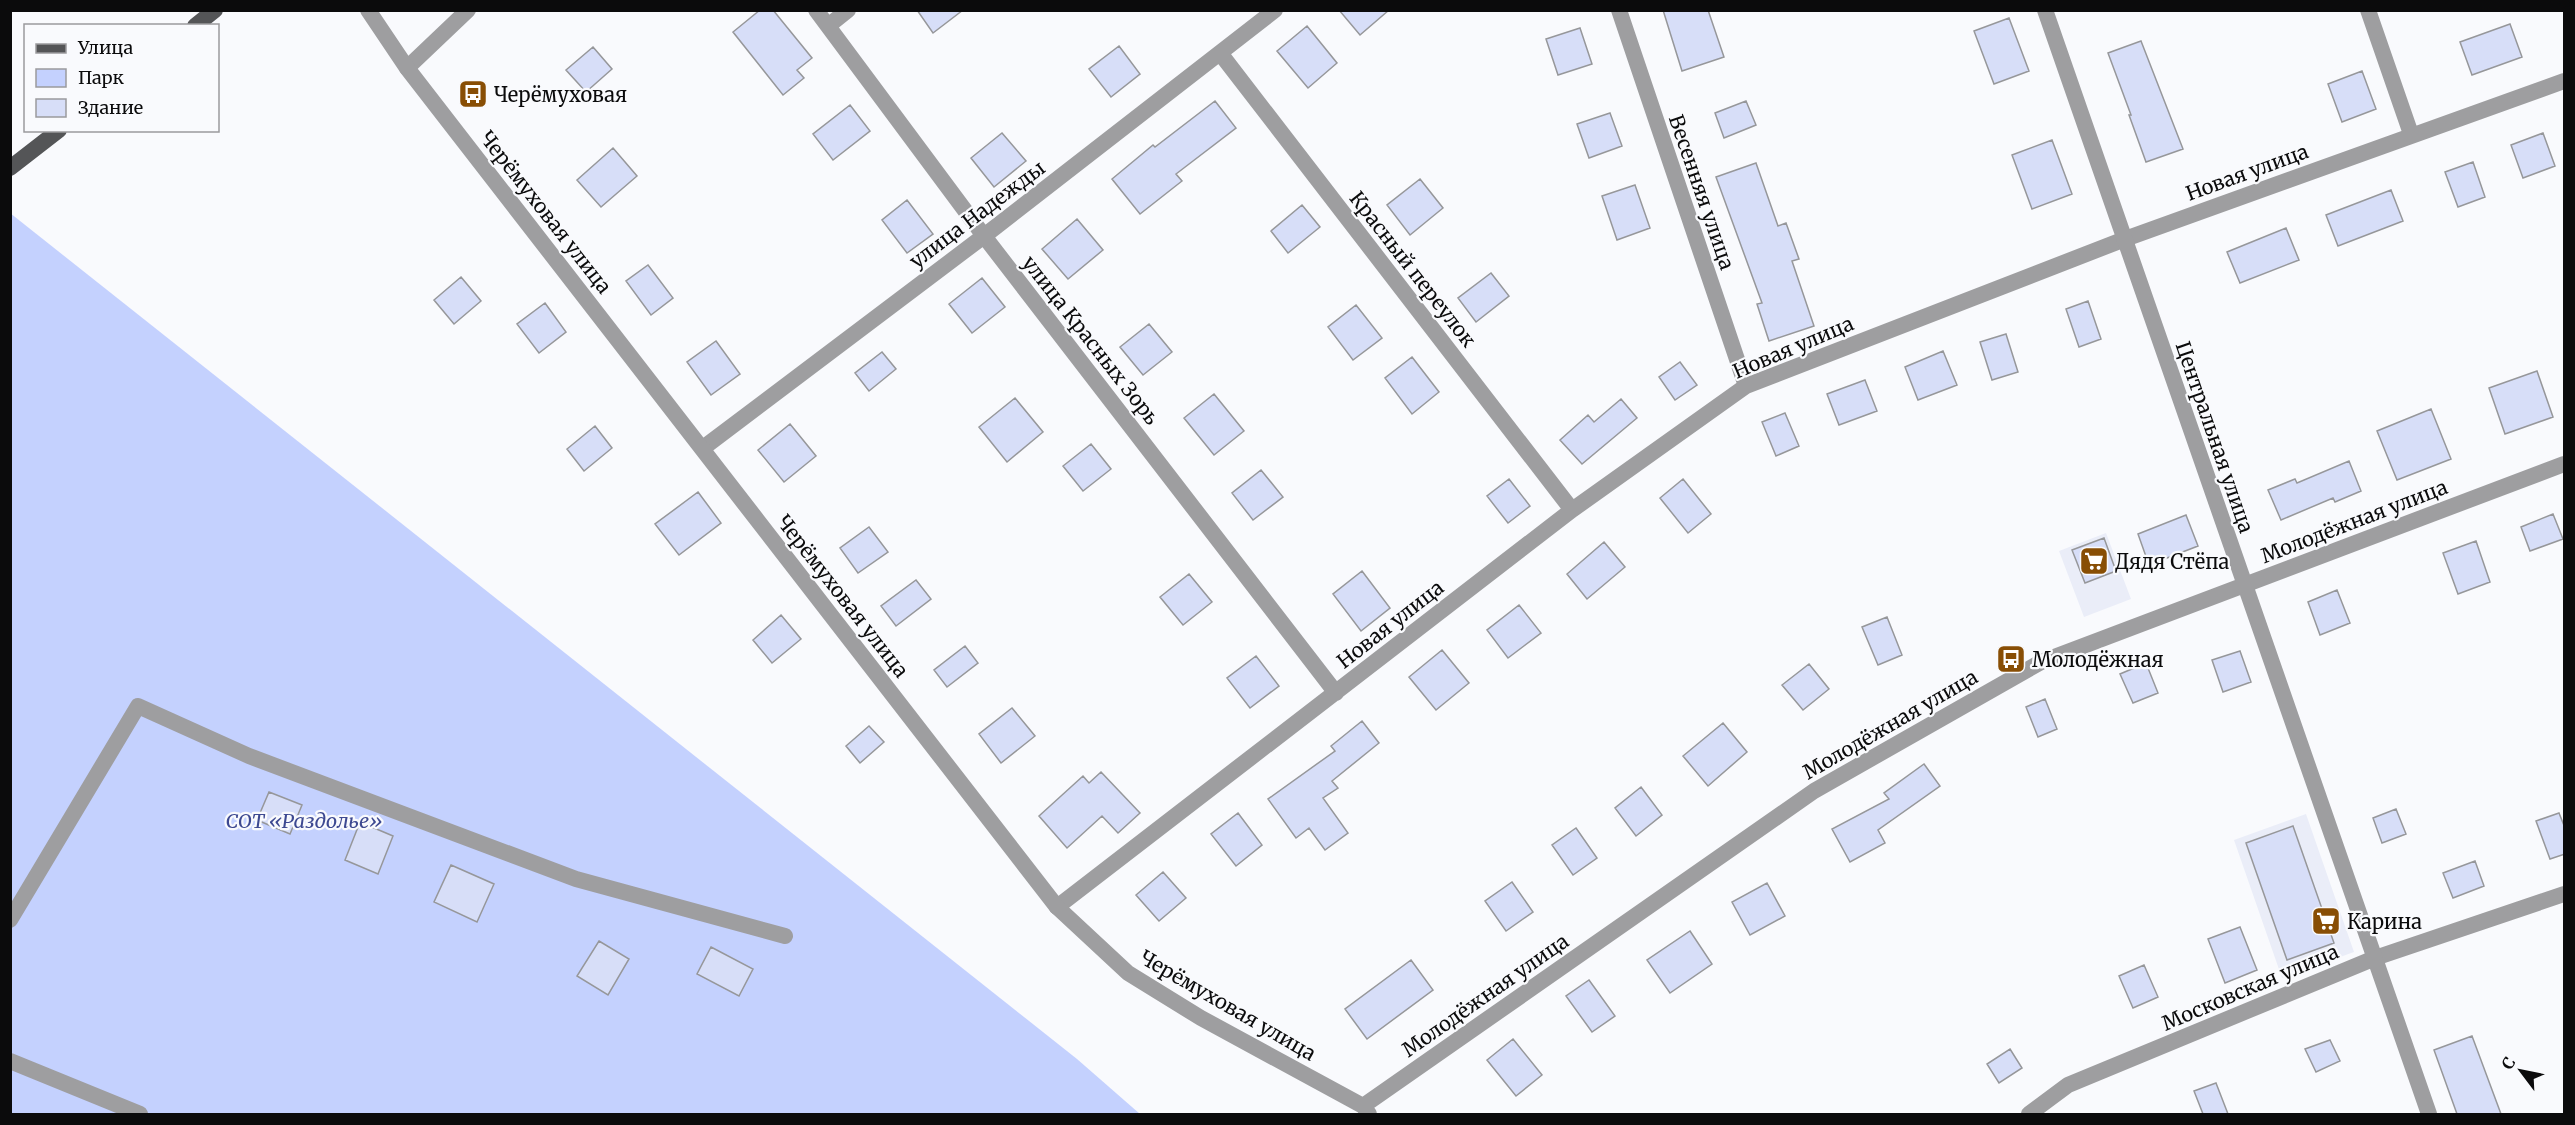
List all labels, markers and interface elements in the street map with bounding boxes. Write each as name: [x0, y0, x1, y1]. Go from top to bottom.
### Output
legend: [24, 24, 219, 132]
text: Улица: [77, 36, 133, 59]
text: Парк: [78, 66, 124, 89]
bus stop icon: Черёмуховая: [457, 78, 489, 110]
place label: Черёмуховая: [494, 82, 627, 107]
text: Здание: [78, 96, 143, 119]
street label: Весенняя улица: [1664, 111, 1740, 273]
street label: Черёмуховая улица: [475, 126, 617, 298]
street label: Новая улица: [2182, 138, 2312, 206]
street label: улица Надежды: [904, 155, 1050, 273]
street label: Красный переулок: [1345, 186, 1482, 352]
street label: улица Красных Зорь: [1017, 251, 1165, 429]
street label: Новая улица: [1729, 310, 1857, 384]
street label: Центральная улица: [2171, 338, 2260, 536]
street label: Молодёжная улица: [2257, 474, 2451, 568]
street label: Черёмуховая улица: [772, 510, 914, 682]
supermarket icon: Дядя Стёпа: [2078, 545, 2110, 577]
place label: Дядя Стёпа: [2115, 549, 2229, 574]
street label: Новая улица: [1332, 574, 1448, 673]
bus stop icon: Молодёжная: [1995, 643, 2027, 675]
place label: Молодёжная: [2032, 647, 2164, 672]
street label: Молодёжная улица: [1798, 664, 1982, 784]
park label: СОТ «Раздолье»: [226, 808, 382, 833]
supermarket icon: Карина: [2310, 905, 2342, 937]
place label: Карина: [2347, 909, 2422, 934]
street label: Молодёжная улица: [1397, 928, 1573, 1062]
street label: Московская улица: [2158, 938, 2342, 1035]
street label: Черёмуховая улица: [1135, 944, 1321, 1066]
north arrow: [2491, 1041, 2551, 1101]
text: С: [2497, 1053, 2520, 1073]

